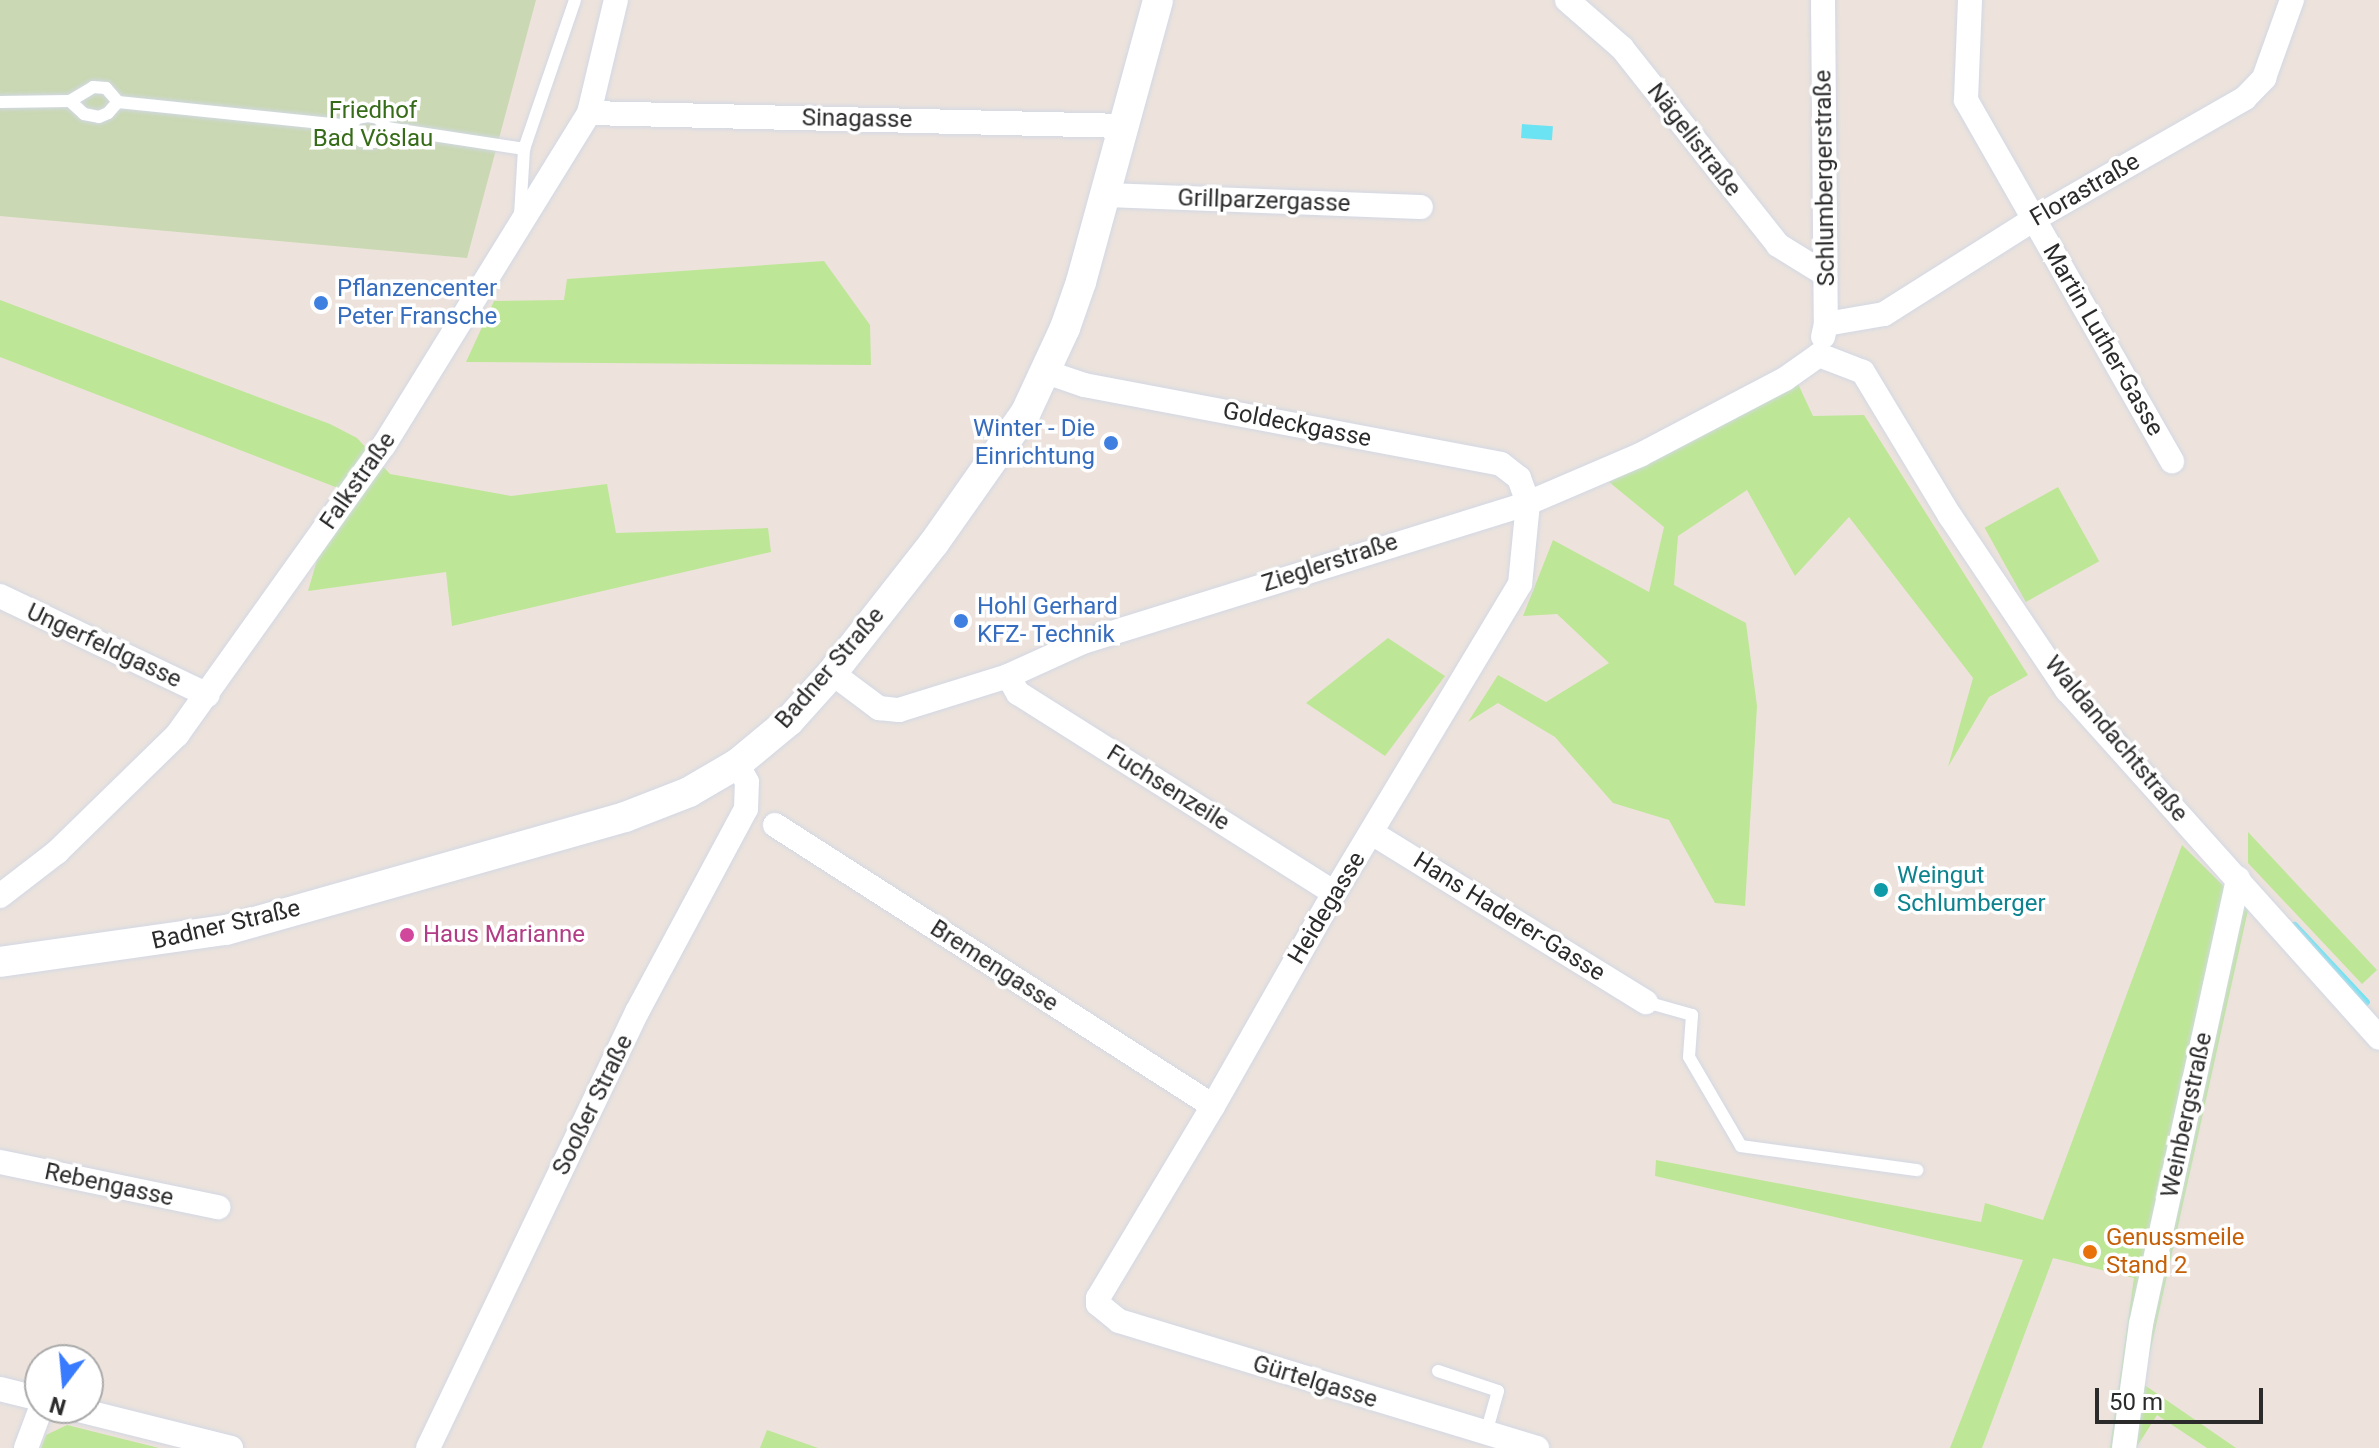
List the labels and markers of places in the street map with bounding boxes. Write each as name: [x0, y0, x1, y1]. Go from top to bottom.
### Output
place label: Pflanzencenter Peter Fransche: [337, 275, 497, 331]
marker: Pflanzencenter Peter Fransche: [312, 294, 330, 312]
place label: Winter - Die Einrichtung: [973, 415, 1095, 471]
marker: Winter - Die Einrichtung: [1102, 434, 1120, 452]
place label: Hohl Gerhard KFZ- Technik: [977, 593, 1118, 649]
marker: Hohl Gerhard KFZ- Technik: [952, 612, 970, 630]
place label: Weingut Schlumberger: [1897, 862, 2046, 918]
marker: Weingut Schlumberger: [1872, 881, 1890, 899]
place label: Haus Marianne: [423, 921, 585, 949]
marker: Haus Marianne: [398, 926, 416, 944]
place label: Genussmeile Stand 2: [2106, 1224, 2245, 1280]
marker: Genussmeile Stand 2: [2081, 1243, 2099, 1261]

